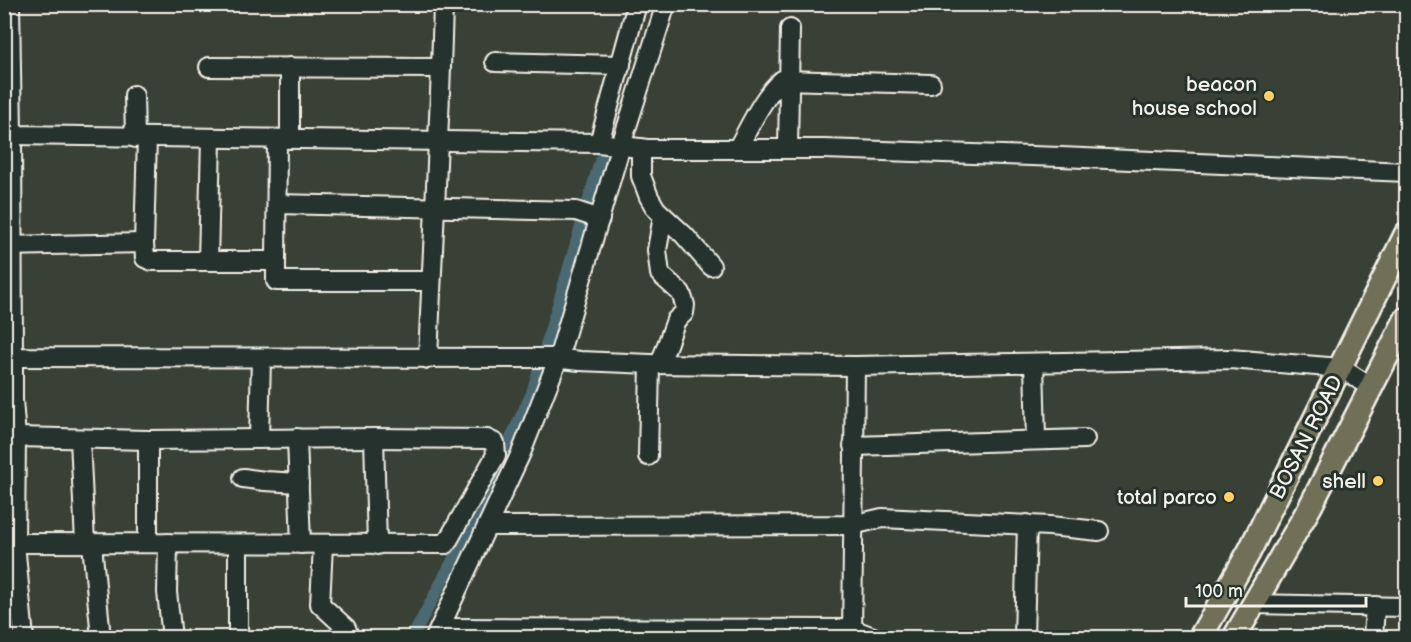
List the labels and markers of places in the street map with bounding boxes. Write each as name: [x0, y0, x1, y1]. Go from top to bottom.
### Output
place label: beacon house school: [1132, 72, 1257, 121]
marker: beacon house school: [1262, 89, 1276, 103]
place label: shell: [1322, 469, 1366, 494]
marker: shell: [1371, 474, 1385, 488]
place label: total parco: [1117, 485, 1217, 510]
marker: total parco: [1222, 490, 1236, 504]

